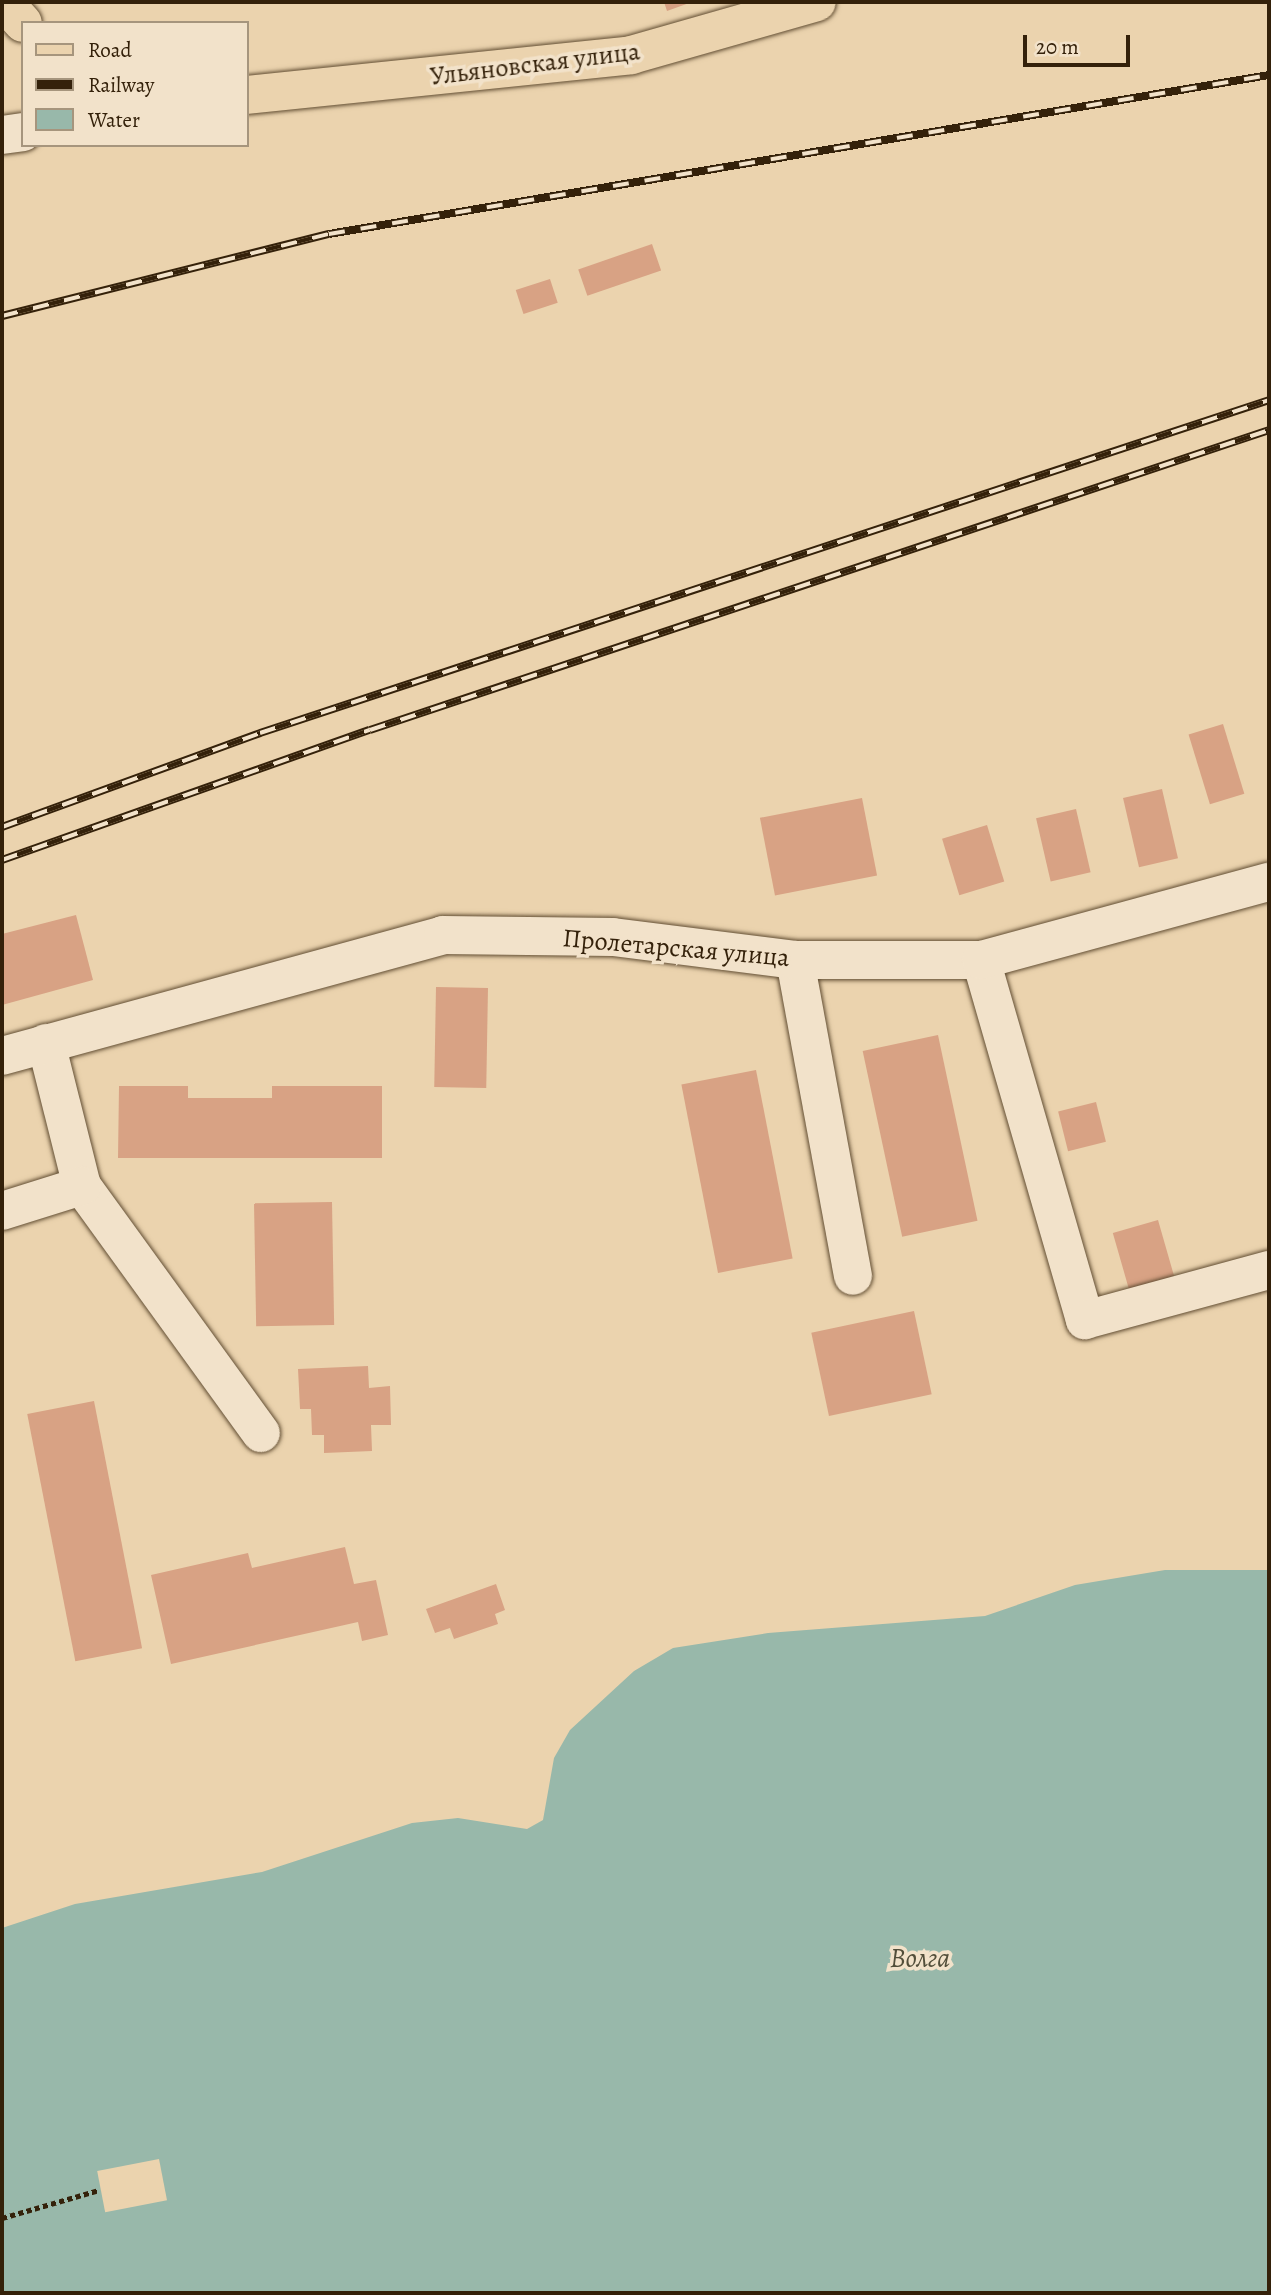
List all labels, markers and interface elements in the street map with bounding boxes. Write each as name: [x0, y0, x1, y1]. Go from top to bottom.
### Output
legend: [21, 21, 248, 147]
scale bar: [1026, 21, 1133, 65]
text: 20 m: [1036, 33, 1079, 61]
text: Road: [88, 36, 132, 64]
street label: Ульяновская улица: [428, 36, 642, 92]
text: Railway: [88, 71, 154, 99]
text: Water: [88, 106, 140, 134]
street label: Пролетарская улица: [561, 923, 791, 973]
water label: Волга: [890, 1941, 950, 1975]

